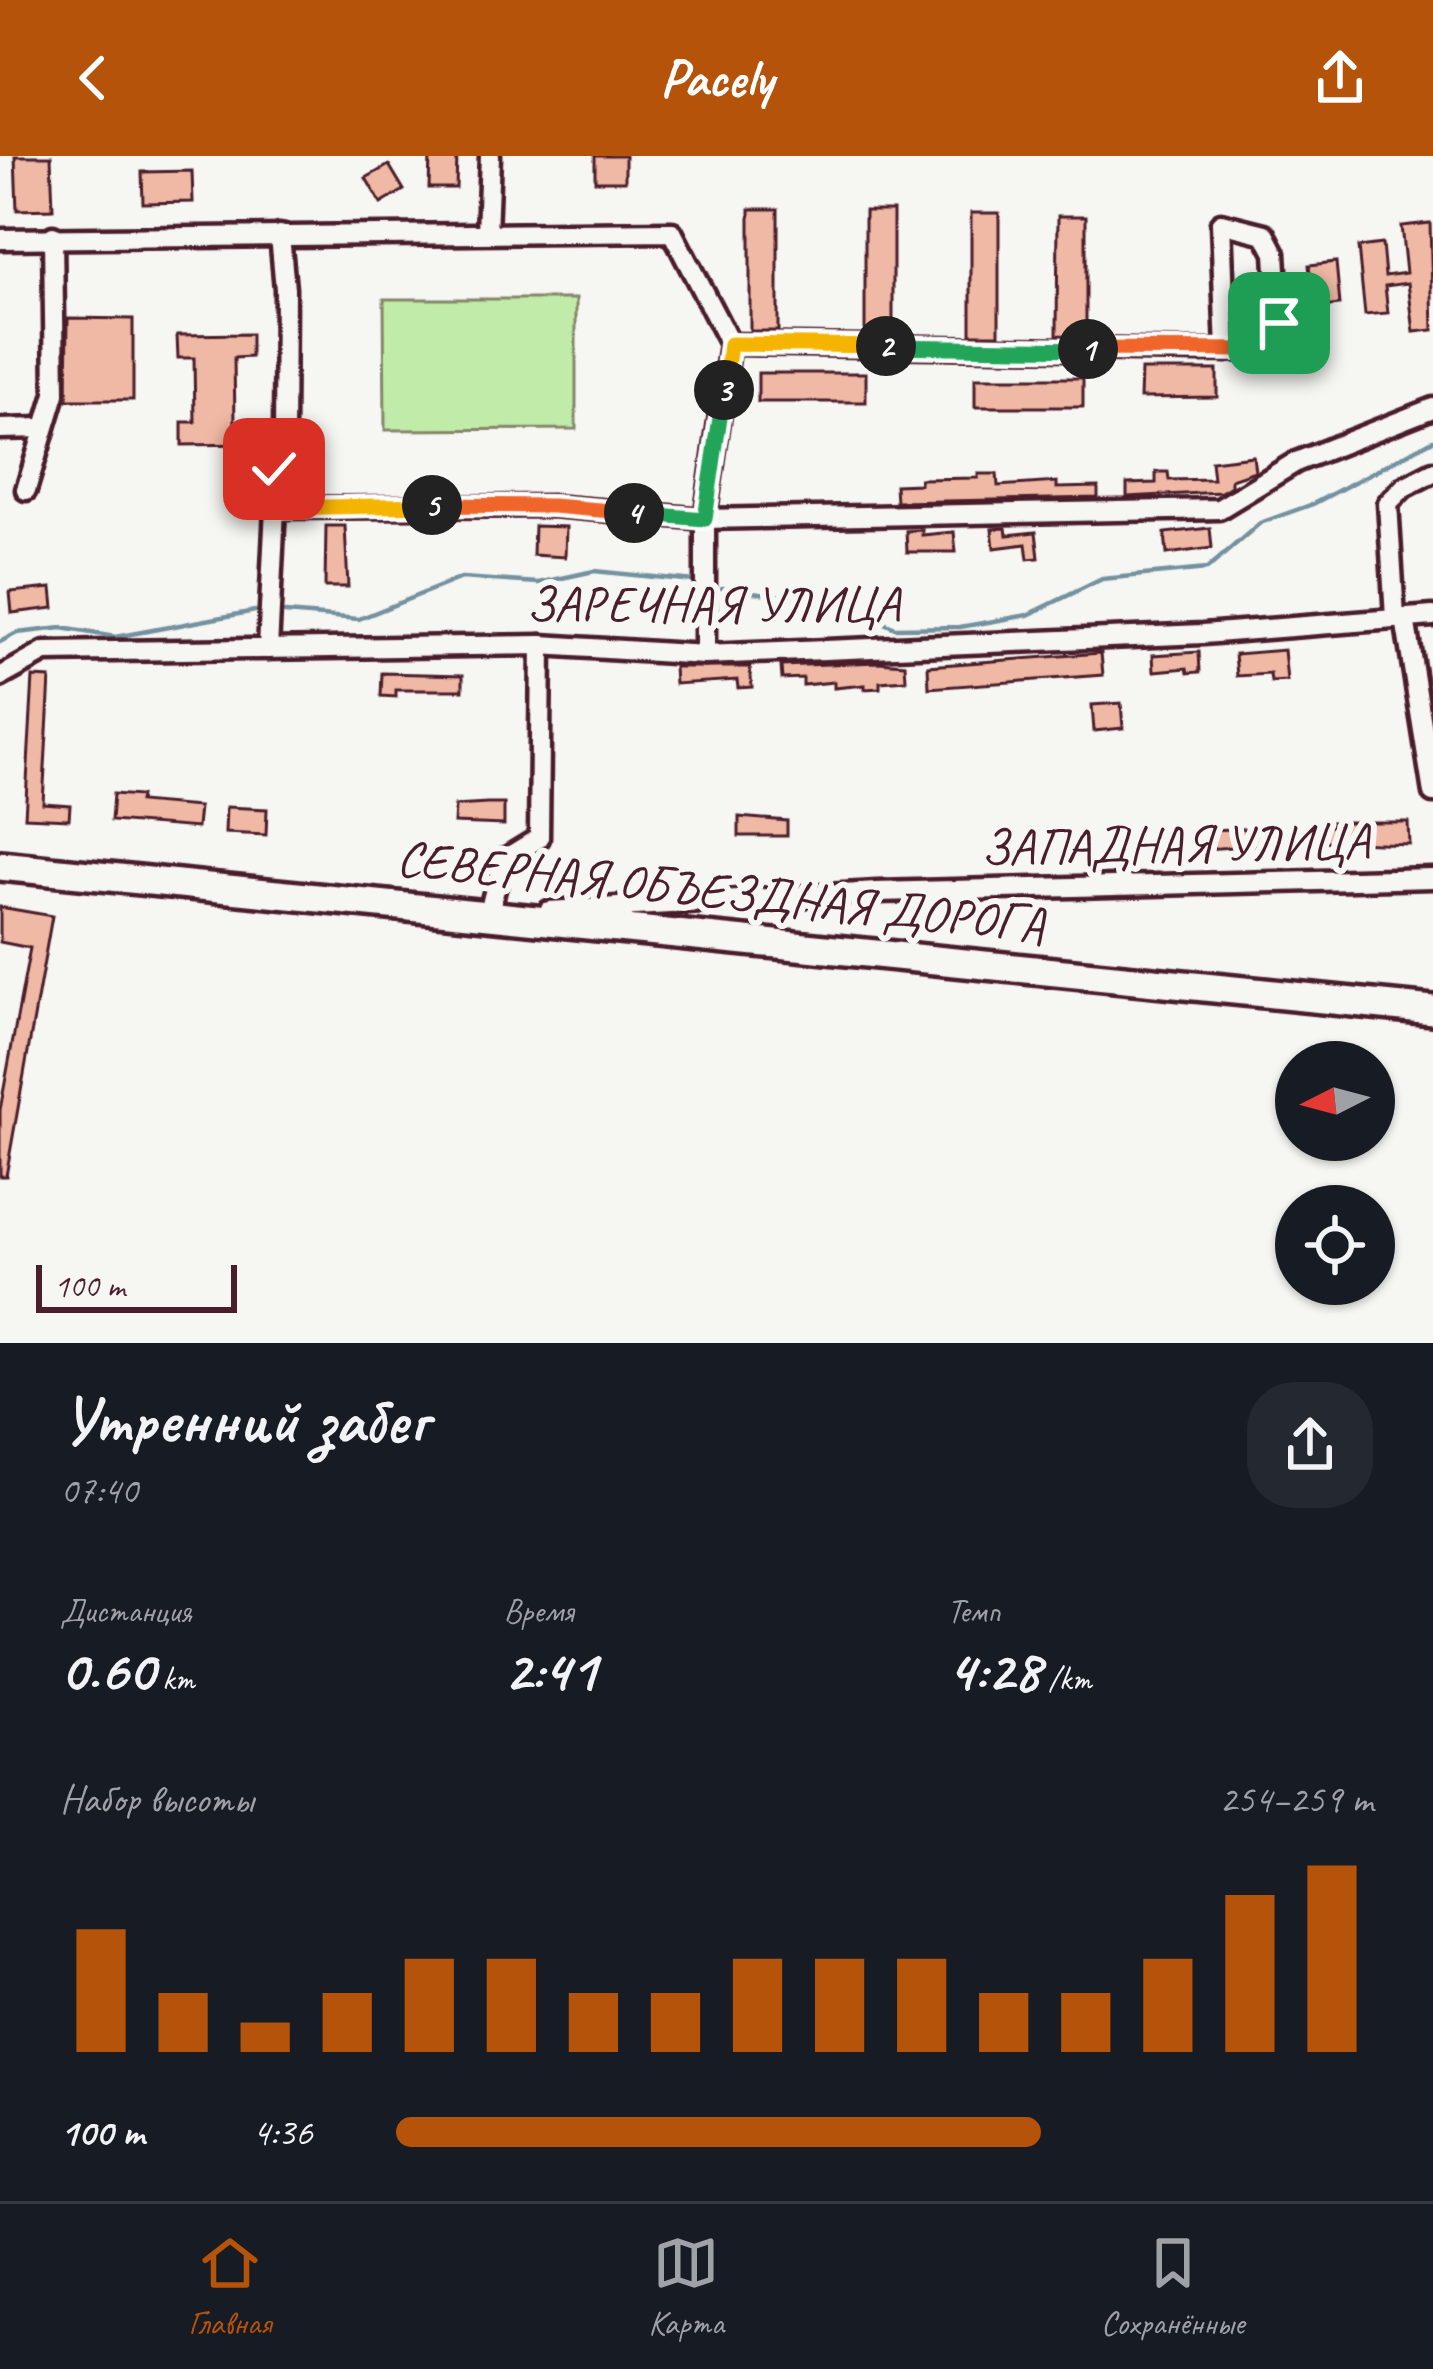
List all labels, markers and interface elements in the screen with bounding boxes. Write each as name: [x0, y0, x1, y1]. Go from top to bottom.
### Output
text: Pacely: [660, 44, 773, 112]
icon: back: [60, 45, 126, 111]
icon: share: [1307, 45, 1373, 111]
pin: [1228, 272, 1330, 374]
icon: arrive: [1246, 290, 1312, 356]
pin: 2: [856, 316, 916, 376]
pin: 1: [1058, 319, 1118, 379]
text: 2: [879, 325, 893, 367]
text: 1: [1081, 328, 1095, 370]
pin: 3: [694, 360, 754, 420]
text: 3: [717, 369, 731, 411]
pin: [223, 418, 325, 520]
icon: check: [241, 436, 307, 502]
pin: 5: [402, 475, 462, 535]
pin: 4: [604, 483, 664, 543]
text: 5: [425, 484, 439, 526]
text: 4: [627, 492, 641, 534]
street label: ЗАРЕЧНАЯ УЛИЦА: [526, 572, 902, 636]
street label: ЗАПАДНАЯ УЛИЦА: [980, 809, 1372, 879]
street label: СЕВЕРНАЯ ОБЪЕЗДНАЯ ДОРОГА: [394, 825, 1049, 957]
north arrow: [1275, 1041, 1395, 1161]
map controls: [1275, 1041, 1395, 1305]
button: locate: [1275, 1185, 1395, 1305]
scale bar: [36, 1259, 237, 1312]
text: 100 m: [54, 1265, 125, 1307]
text: Утренний забег: [60, 1379, 428, 1462]
button: share: [1247, 1382, 1373, 1508]
text: 07:40: [60, 1466, 138, 1515]
text: Дистанция: [60, 1590, 192, 1632]
text: Время: [504, 1590, 573, 1632]
text: Темп: [947, 1590, 1000, 1632]
text: 0.60: [60, 1632, 154, 1708]
text: 2:41: [504, 1632, 597, 1708]
text: 4:28: [947, 1632, 1040, 1708]
text: km: [154, 1658, 194, 1700]
text: /km: [1040, 1658, 1091, 1700]
text: Набор высоты: [60, 1775, 254, 1824]
text: 254–259 m: [1219, 1775, 1373, 1824]
text: 100 m: [60, 2108, 144, 2157]
text: 4:36: [252, 2108, 312, 2157]
tab: Главная: [189, 2230, 271, 2344]
tab: Карта: [648, 2230, 724, 2344]
tab: Сохранённые: [1101, 2230, 1244, 2344]

